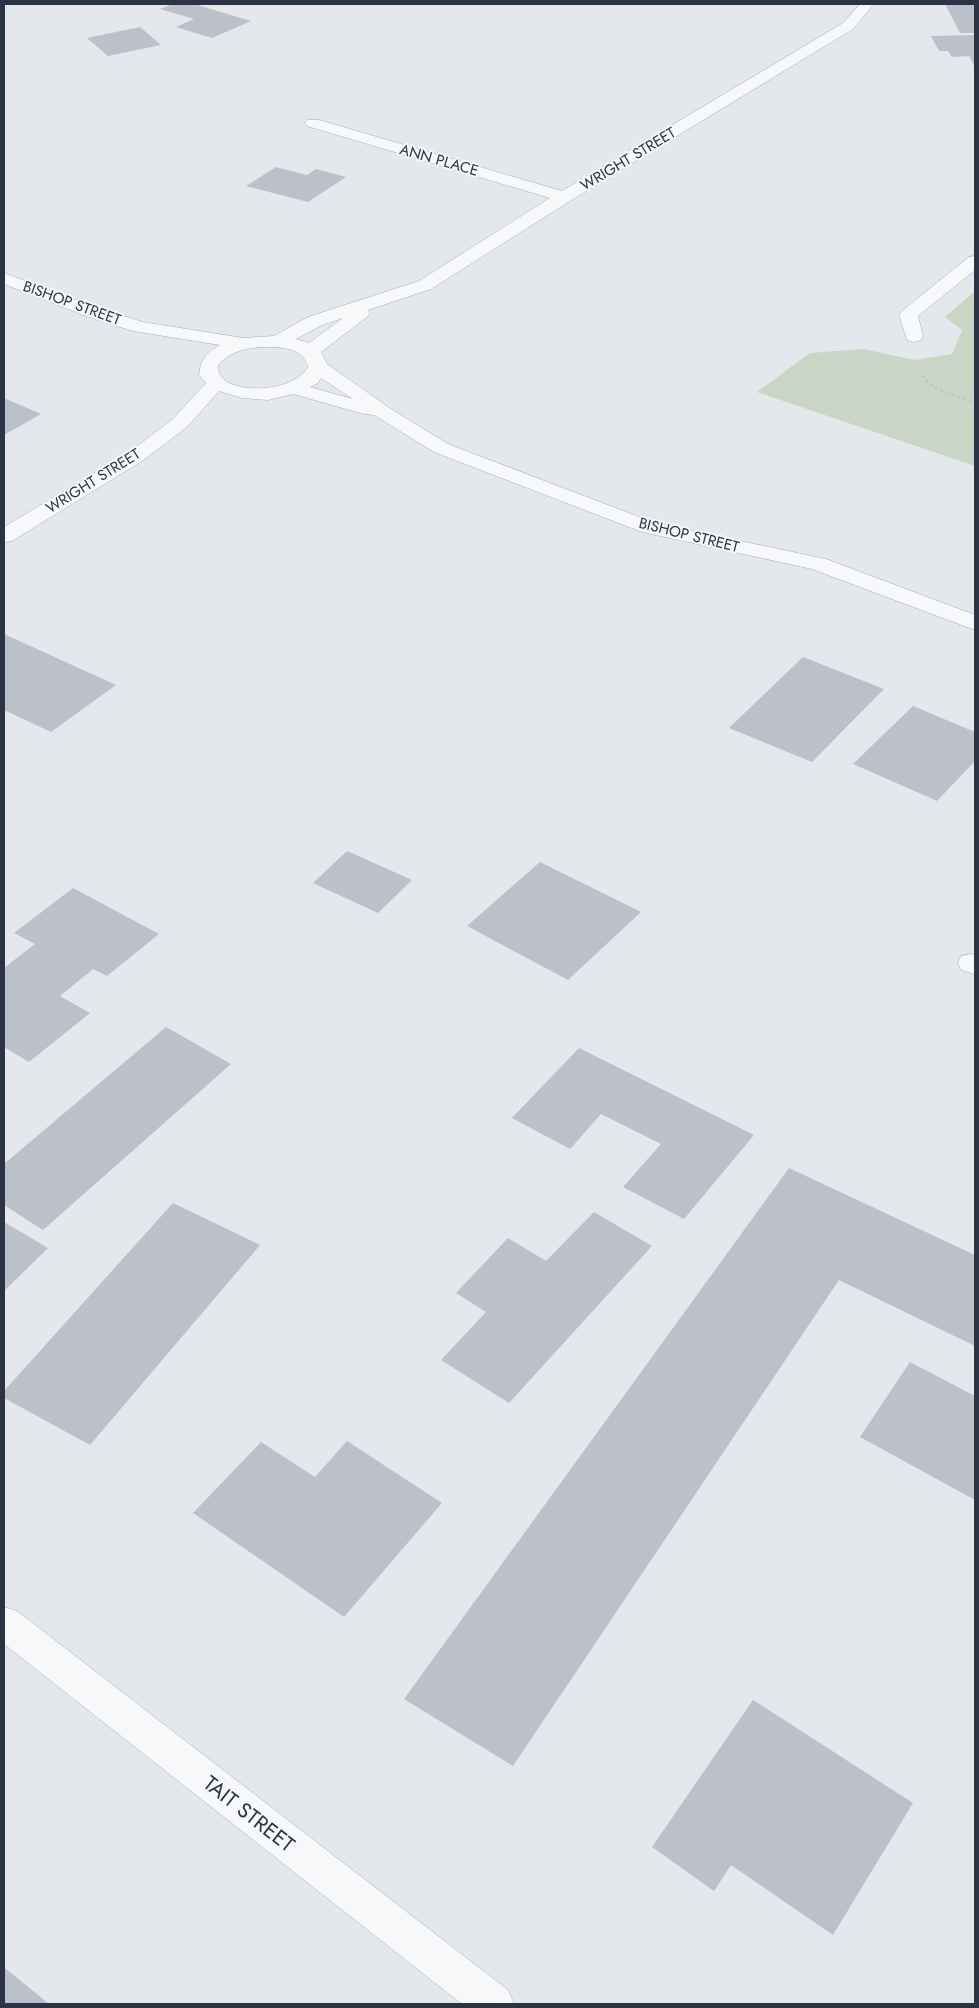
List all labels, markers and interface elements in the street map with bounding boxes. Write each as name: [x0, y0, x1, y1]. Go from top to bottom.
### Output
street label: WRIGHT STREET: [576, 122, 680, 196]
street label: ANN PLACE: [397, 138, 481, 182]
street label: BISHOP STREET: [20, 275, 124, 331]
street label: WRIGHT STREET: [41, 443, 145, 519]
street label: BISHOP STREET: [637, 512, 741, 558]
street label: TAIT STREET: [197, 1769, 301, 1859]

